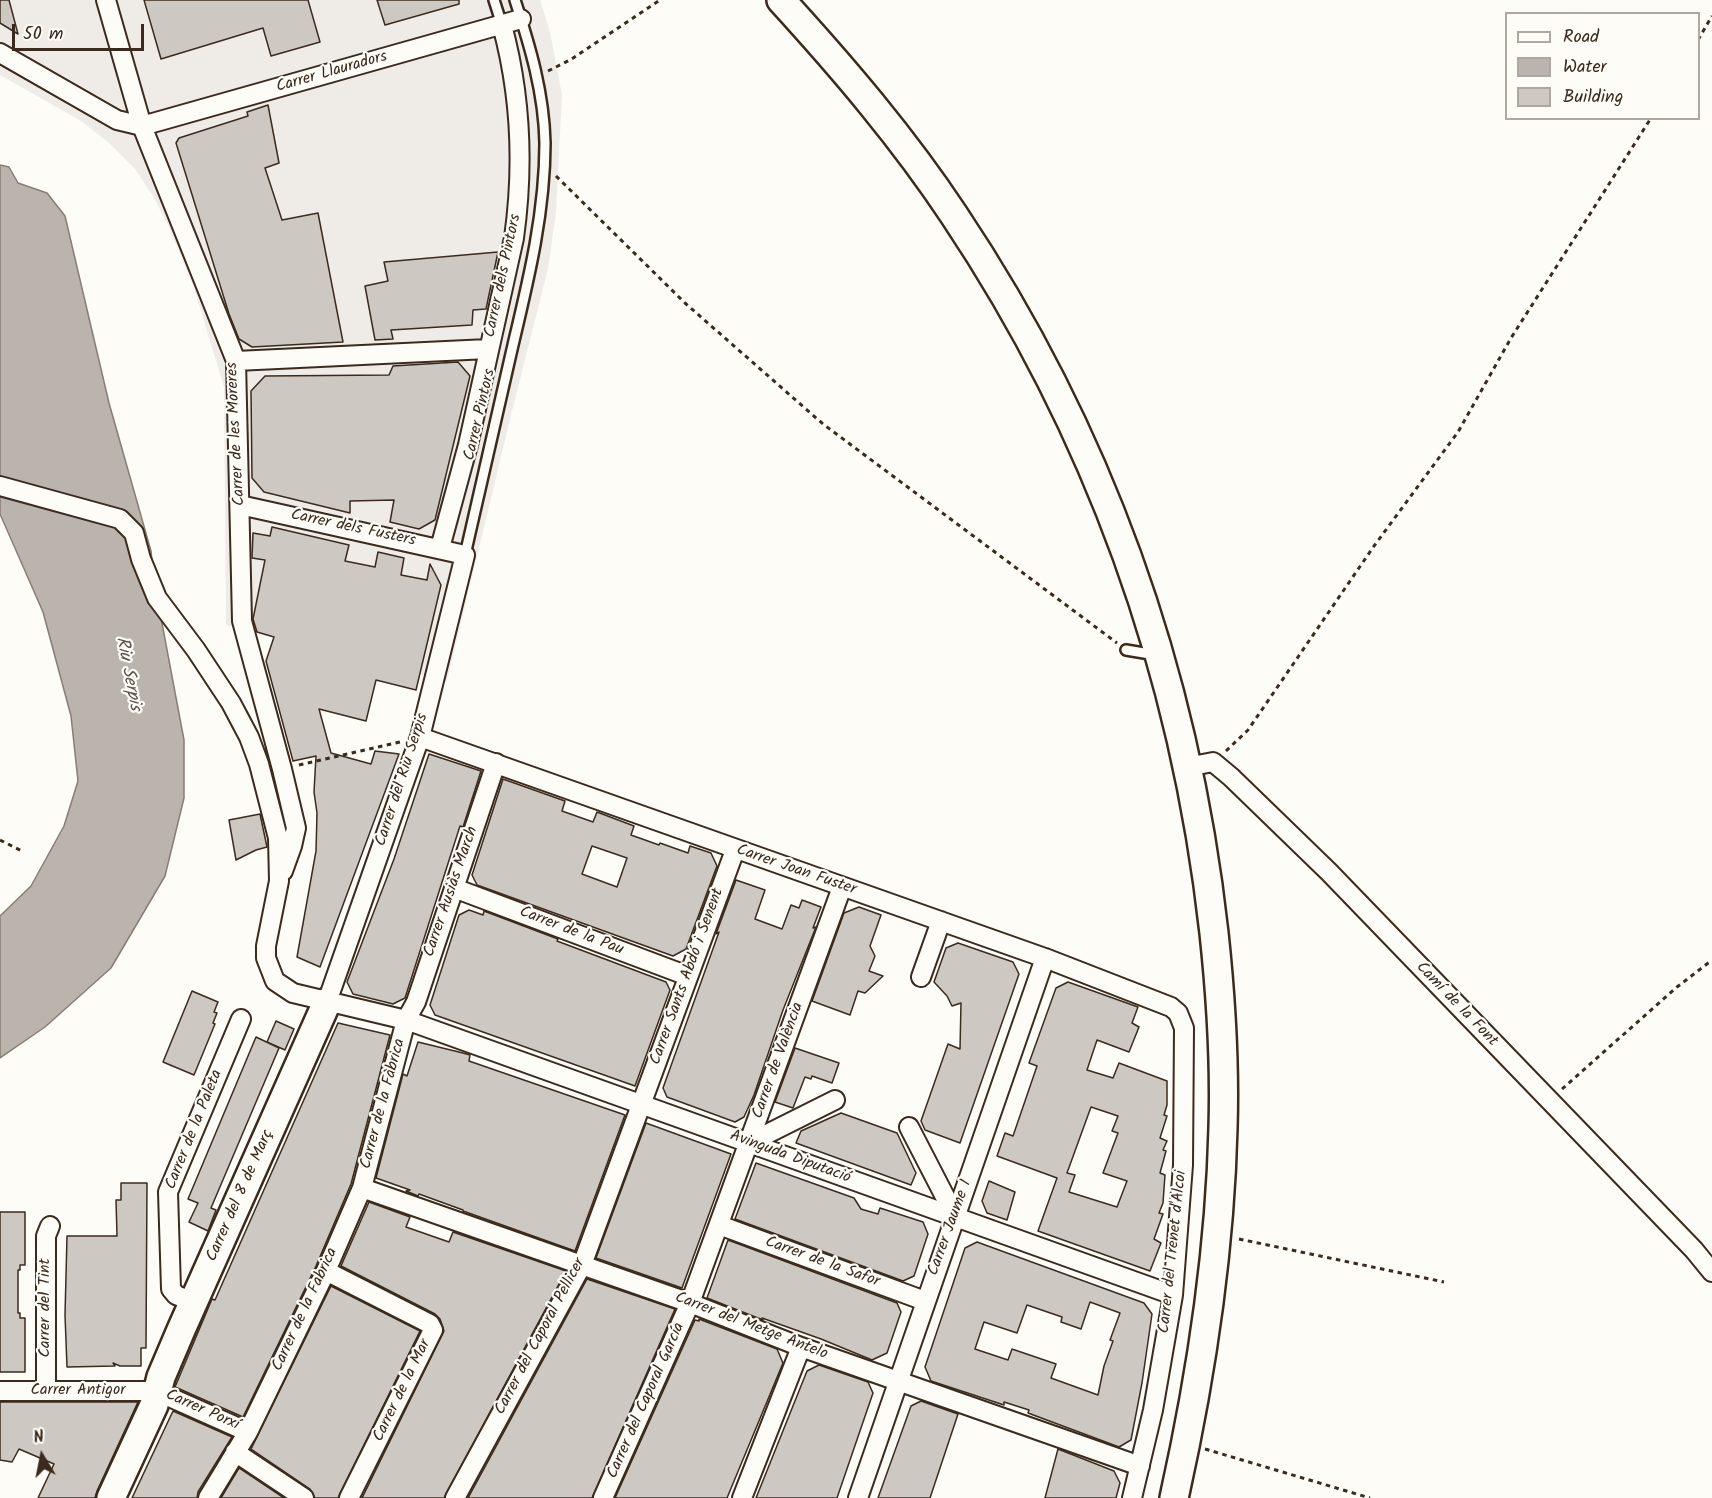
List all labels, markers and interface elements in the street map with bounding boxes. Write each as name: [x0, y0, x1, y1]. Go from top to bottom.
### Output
scale bar: [15, 12, 147, 50]
legend: [1505, 12, 1700, 120]
text: 50 m: [23, 20, 63, 49]
text: Road: [1563, 23, 1599, 52]
street label: Carrer Llauradors: [274, 48, 390, 98]
text: Water: [1563, 53, 1607, 82]
text: Building: [1563, 83, 1623, 112]
street label: Carrer dels Pintors: [482, 213, 526, 339]
street label: Carrer de les Moreres: [224, 361, 250, 507]
street label: Carrer Pintors: [461, 367, 501, 463]
street label: Carrer dels Fusters: [289, 506, 417, 552]
water label: Riu Serpis: [109, 635, 145, 713]
street label: Carrer del Riu Serpis: [372, 711, 434, 849]
street label: Carrer Ausiàs March: [421, 824, 483, 960]
street label: Carrer Joan Fuster: [734, 842, 858, 900]
street label: Carrer Sants Abdó i Senent: [647, 886, 729, 1068]
street label: Carrer de la Pau: [516, 903, 626, 961]
street label: Camí de la Font: [1411, 959, 1501, 1051]
street label: Carrer de València: [749, 1000, 809, 1122]
street label: Carrer de la Fàbrica: [357, 1037, 411, 1171]
street label: Carrer de la Paleta: [162, 1068, 228, 1192]
street label: Carrer del 8 de Març: [203, 1127, 279, 1265]
street label: Avinguda Diputació: [727, 1127, 853, 1189]
street label: Carrer del Trenet d'Alcoi: [1156, 1170, 1192, 1334]
street label: Carrer Jaume I: [925, 1177, 977, 1279]
street label: Carrer de la Safor: [762, 1233, 882, 1293]
street label: Carrer de la Fabrica: [269, 1245, 343, 1375]
street label: Carrer del Caporal Pellicer: [492, 1256, 590, 1418]
street label: Carrer del Tint: [36, 1258, 56, 1358]
street label: Carrer del Metge Antelo: [672, 1289, 830, 1365]
street label: Carrer del Caporal García: [604, 1320, 690, 1482]
street label: Carrer de la Mar: [370, 1337, 436, 1445]
street label: Carrer Antigor: [31, 1381, 125, 1401]
street label: Carrer Porxí: [162, 1386, 242, 1436]
text: N: [32, 1425, 46, 1451]
north arrow: [12, 1426, 72, 1486]

